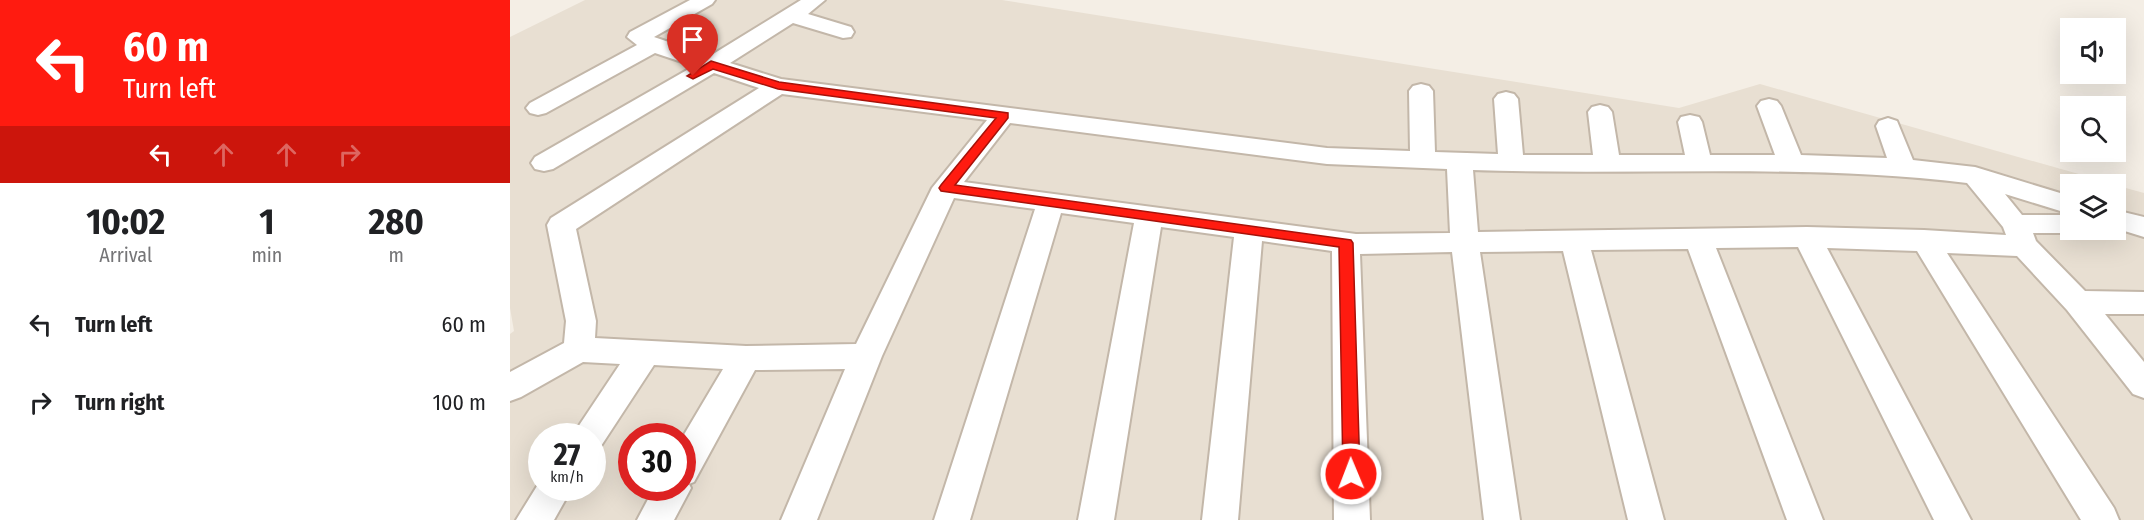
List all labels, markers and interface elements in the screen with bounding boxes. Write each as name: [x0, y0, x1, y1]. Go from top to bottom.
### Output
pin: [667, 14, 718, 76]
map controls: [2060, 18, 2126, 240]
button: sound: [2060, 18, 2126, 84]
text: 60 m: [123, 22, 209, 72]
icon: arrive: [676, 23, 709, 56]
icon: left: [24, 24, 102, 102]
text: Turn left: [123, 73, 216, 105]
button: search: [2060, 96, 2126, 162]
icon: left: [144, 138, 177, 171]
icon: ahead: [207, 138, 240, 171]
icon: ahead: [270, 138, 303, 171]
icon: right: [333, 138, 366, 171]
button: layers: [2060, 174, 2126, 240]
text: 10:02: [86, 200, 165, 244]
text: 1: [259, 200, 274, 244]
text: 280: [368, 200, 424, 244]
text: Arrival: [99, 243, 152, 267]
text: min: [251, 243, 282, 267]
text: m: [388, 243, 404, 267]
icon: left: [24, 308, 57, 341]
text: Turn left: [75, 311, 153, 338]
text: 60 m: [442, 311, 486, 338]
icon: right: [24, 386, 57, 419]
text: Turn right: [75, 389, 164, 416]
text: 100 m: [432, 389, 486, 416]
speed limit sign: 30: [618, 423, 696, 501]
text: 27: [554, 437, 580, 473]
position arrow: [1319, 442, 1383, 506]
text: km/h: [550, 468, 584, 486]

